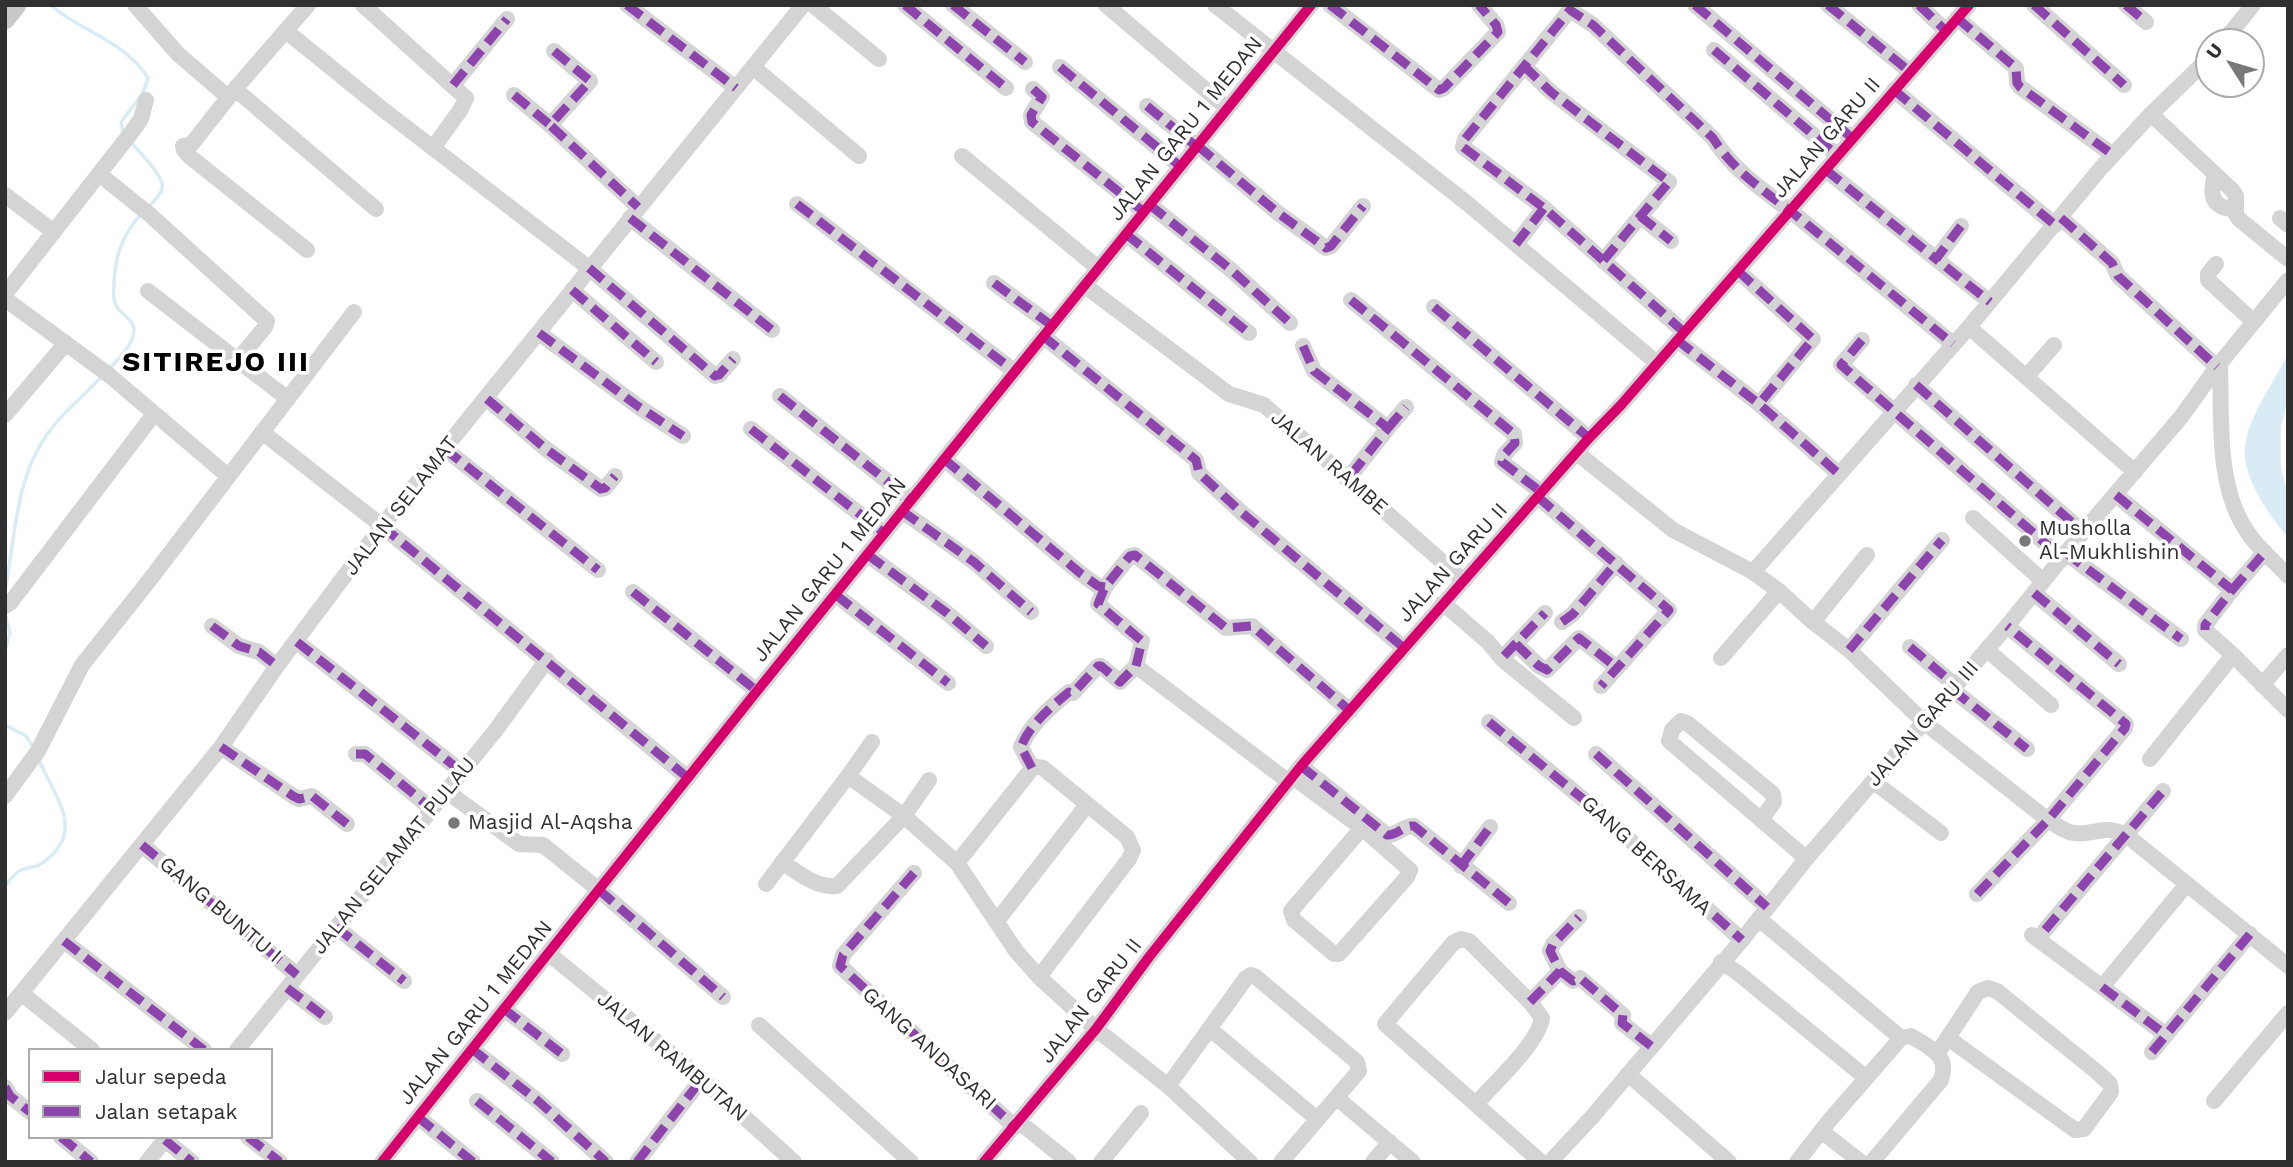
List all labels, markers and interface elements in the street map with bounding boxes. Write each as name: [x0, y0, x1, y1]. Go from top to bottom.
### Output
north arrow: [2195, 28, 2265, 98]
street label: JALAN GARU 1 MEDAN: [1104, 32, 1268, 226]
text: U: [2201, 39, 2228, 64]
street label: JALAN GARU II: [1768, 72, 1886, 204]
district label: SITIREJO III: [124, 346, 308, 380]
street label: JALAN RAMBE: [1265, 405, 1393, 521]
street label: JALAN SELAMAT: [339, 431, 463, 581]
street label: JALAN GARU 1 MEDAN: [748, 473, 912, 667]
street label: JALAN GARU II: [1393, 498, 1513, 628]
place label: Musholla Al-Mukhlishin: [2039, 516, 2179, 566]
marker: Musholla Al-Mukhlishin: [2017, 533, 2033, 549]
street label: JALAN GARU III: [1862, 656, 1984, 792]
street label: JALAN SELAMAT PULAU: [307, 753, 481, 959]
street label: GANG BERSAMA: [1576, 791, 1716, 921]
place label: Masjid Al-Aqsha: [468, 810, 633, 836]
marker: Masjid Al-Aqsha: [446, 815, 462, 831]
street label: GANG BUNTU I: [154, 852, 286, 968]
street label: JALAN GARU 1 MEDAN: [394, 916, 558, 1110]
street label: JALAN GARU II: [1034, 933, 1148, 1069]
street label: GANG ANDASARI: [857, 982, 1001, 1116]
street label: JALAN RAMBUTAN: [592, 987, 752, 1127]
legend: [28, 1048, 273, 1139]
text: Jalur sepeda: [95, 1064, 227, 1089]
text: Jalan setapak: [95, 1099, 237, 1124]

